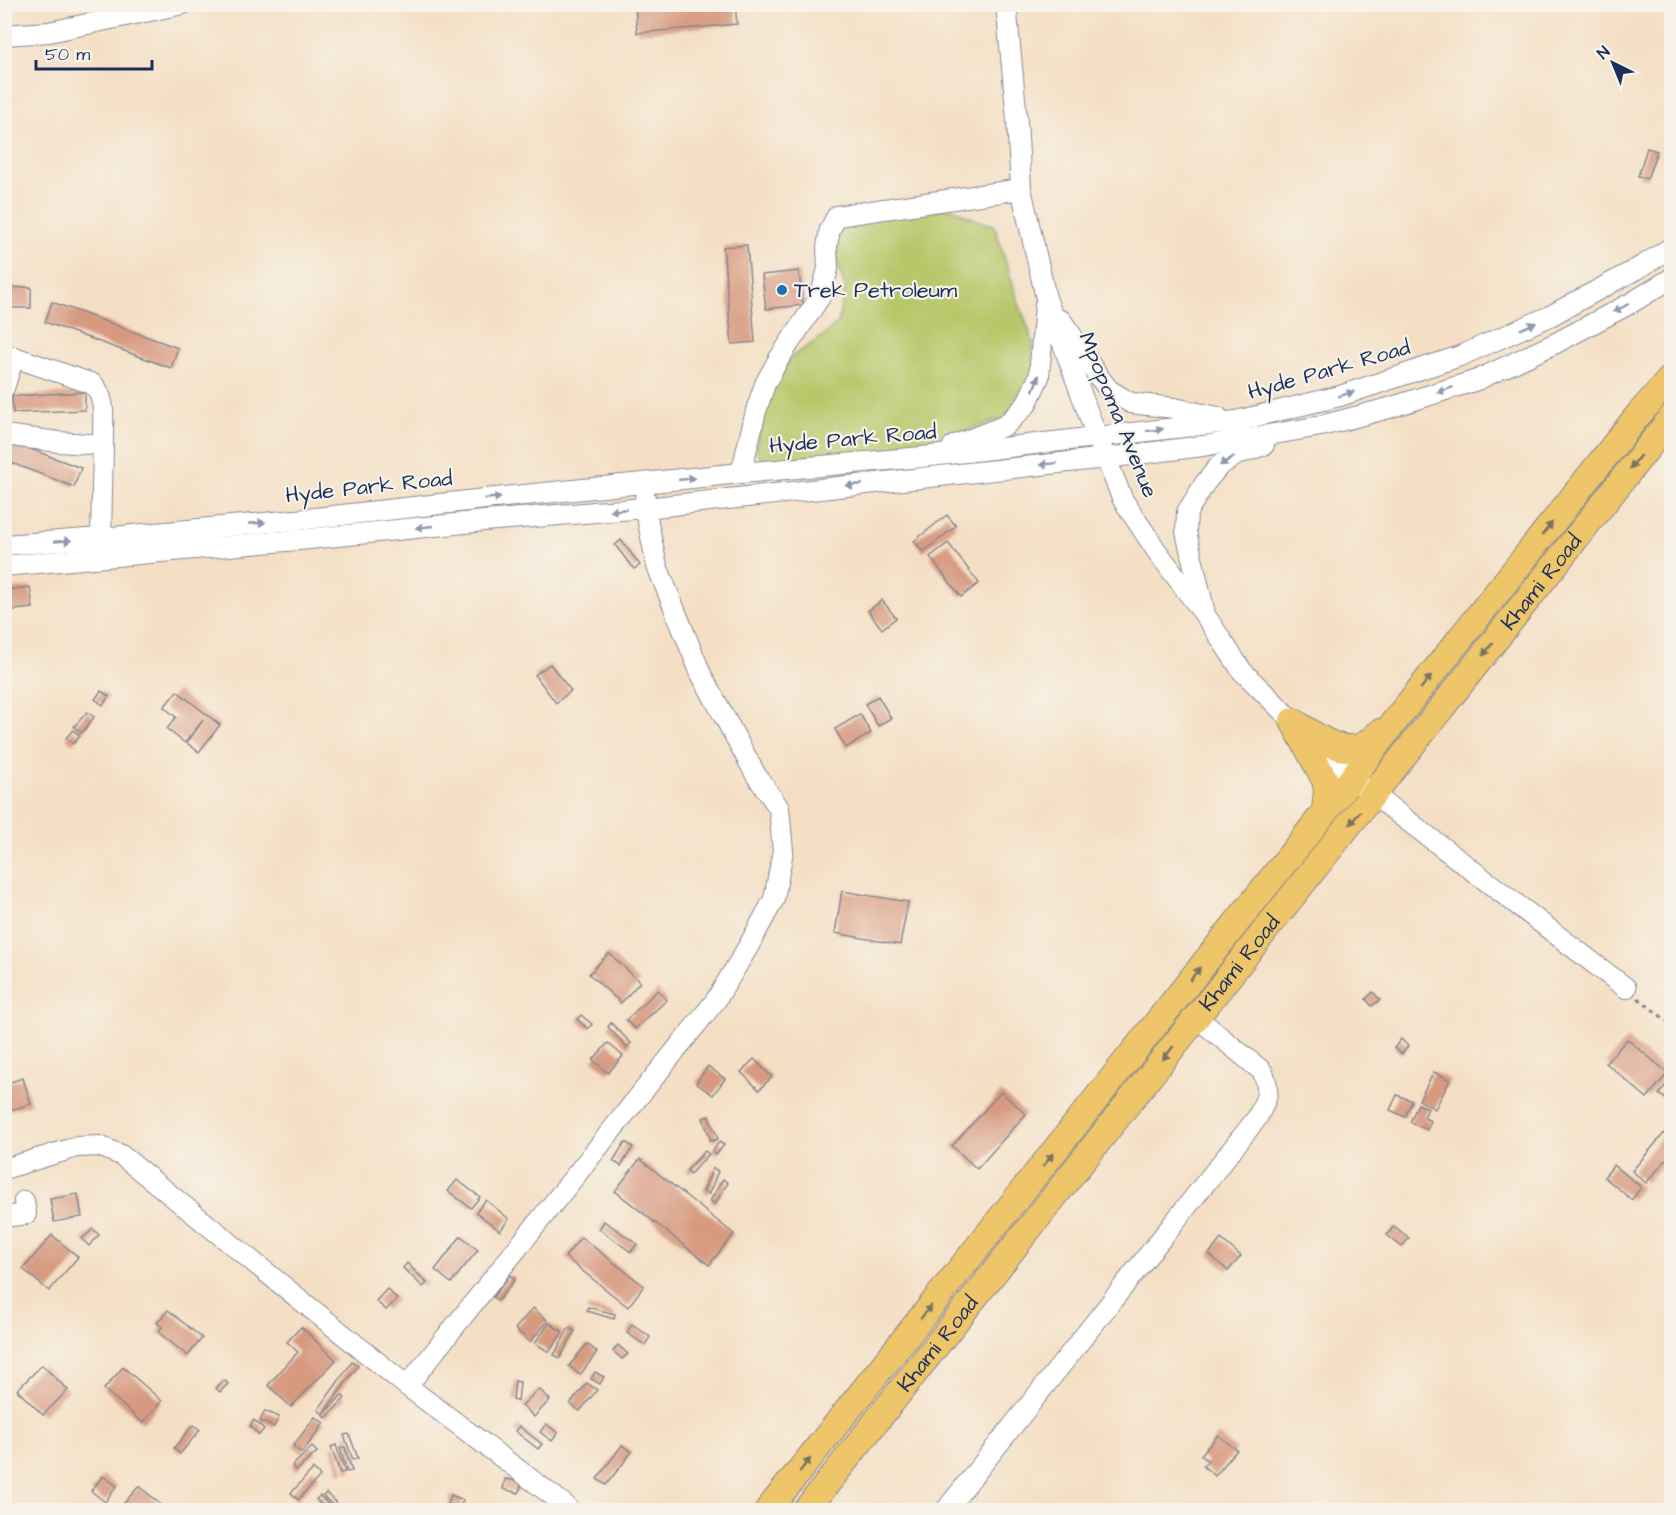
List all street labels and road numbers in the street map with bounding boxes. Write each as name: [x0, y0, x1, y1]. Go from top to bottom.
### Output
street label: Mpopoma Avenue: [1071, 328, 1165, 503]
street label: Hyde Park Road: [1244, 332, 1414, 409]
street label: Hyde Park Road: [768, 416, 938, 463]
street label: Hyde Park Road: [284, 463, 454, 512]
street label: Khami Road: [1493, 527, 1589, 637]
street label: Khami Road: [1192, 908, 1287, 1018]
street label: Khami Road: [890, 1289, 986, 1399]

